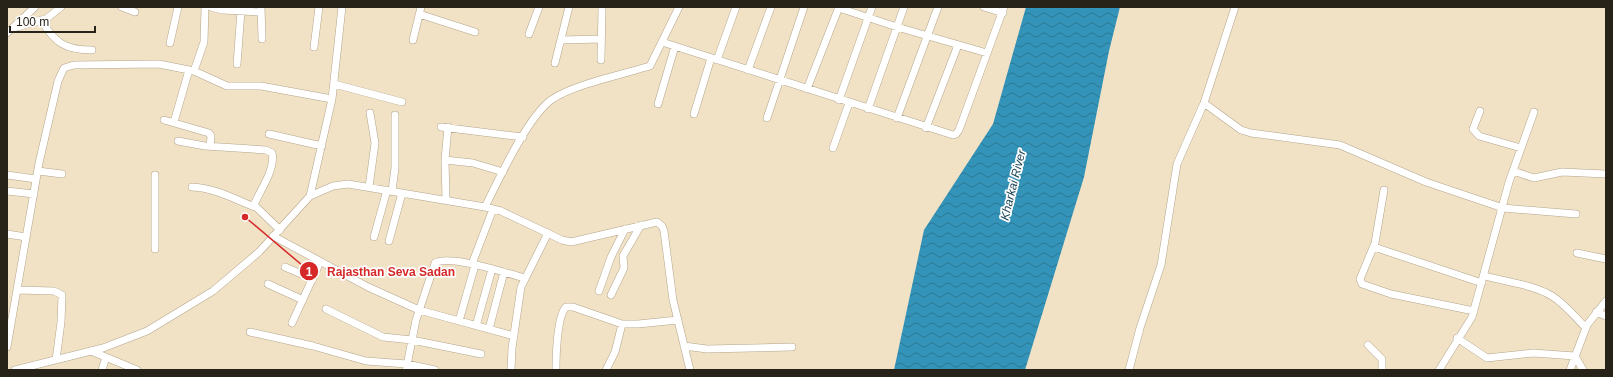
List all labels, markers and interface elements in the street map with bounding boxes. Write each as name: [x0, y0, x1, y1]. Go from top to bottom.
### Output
scale bar: [10, 8, 95, 34]
text: 100 m: [16, 15, 49, 29]
water label: Kharkai River: [997, 147, 1029, 222]
callout: Rajasthan Seva Sadan: [299, 259, 463, 283]
text: 1: [306, 265, 313, 279]
text: Rajasthan Seva Sadan: [327, 265, 455, 279]

